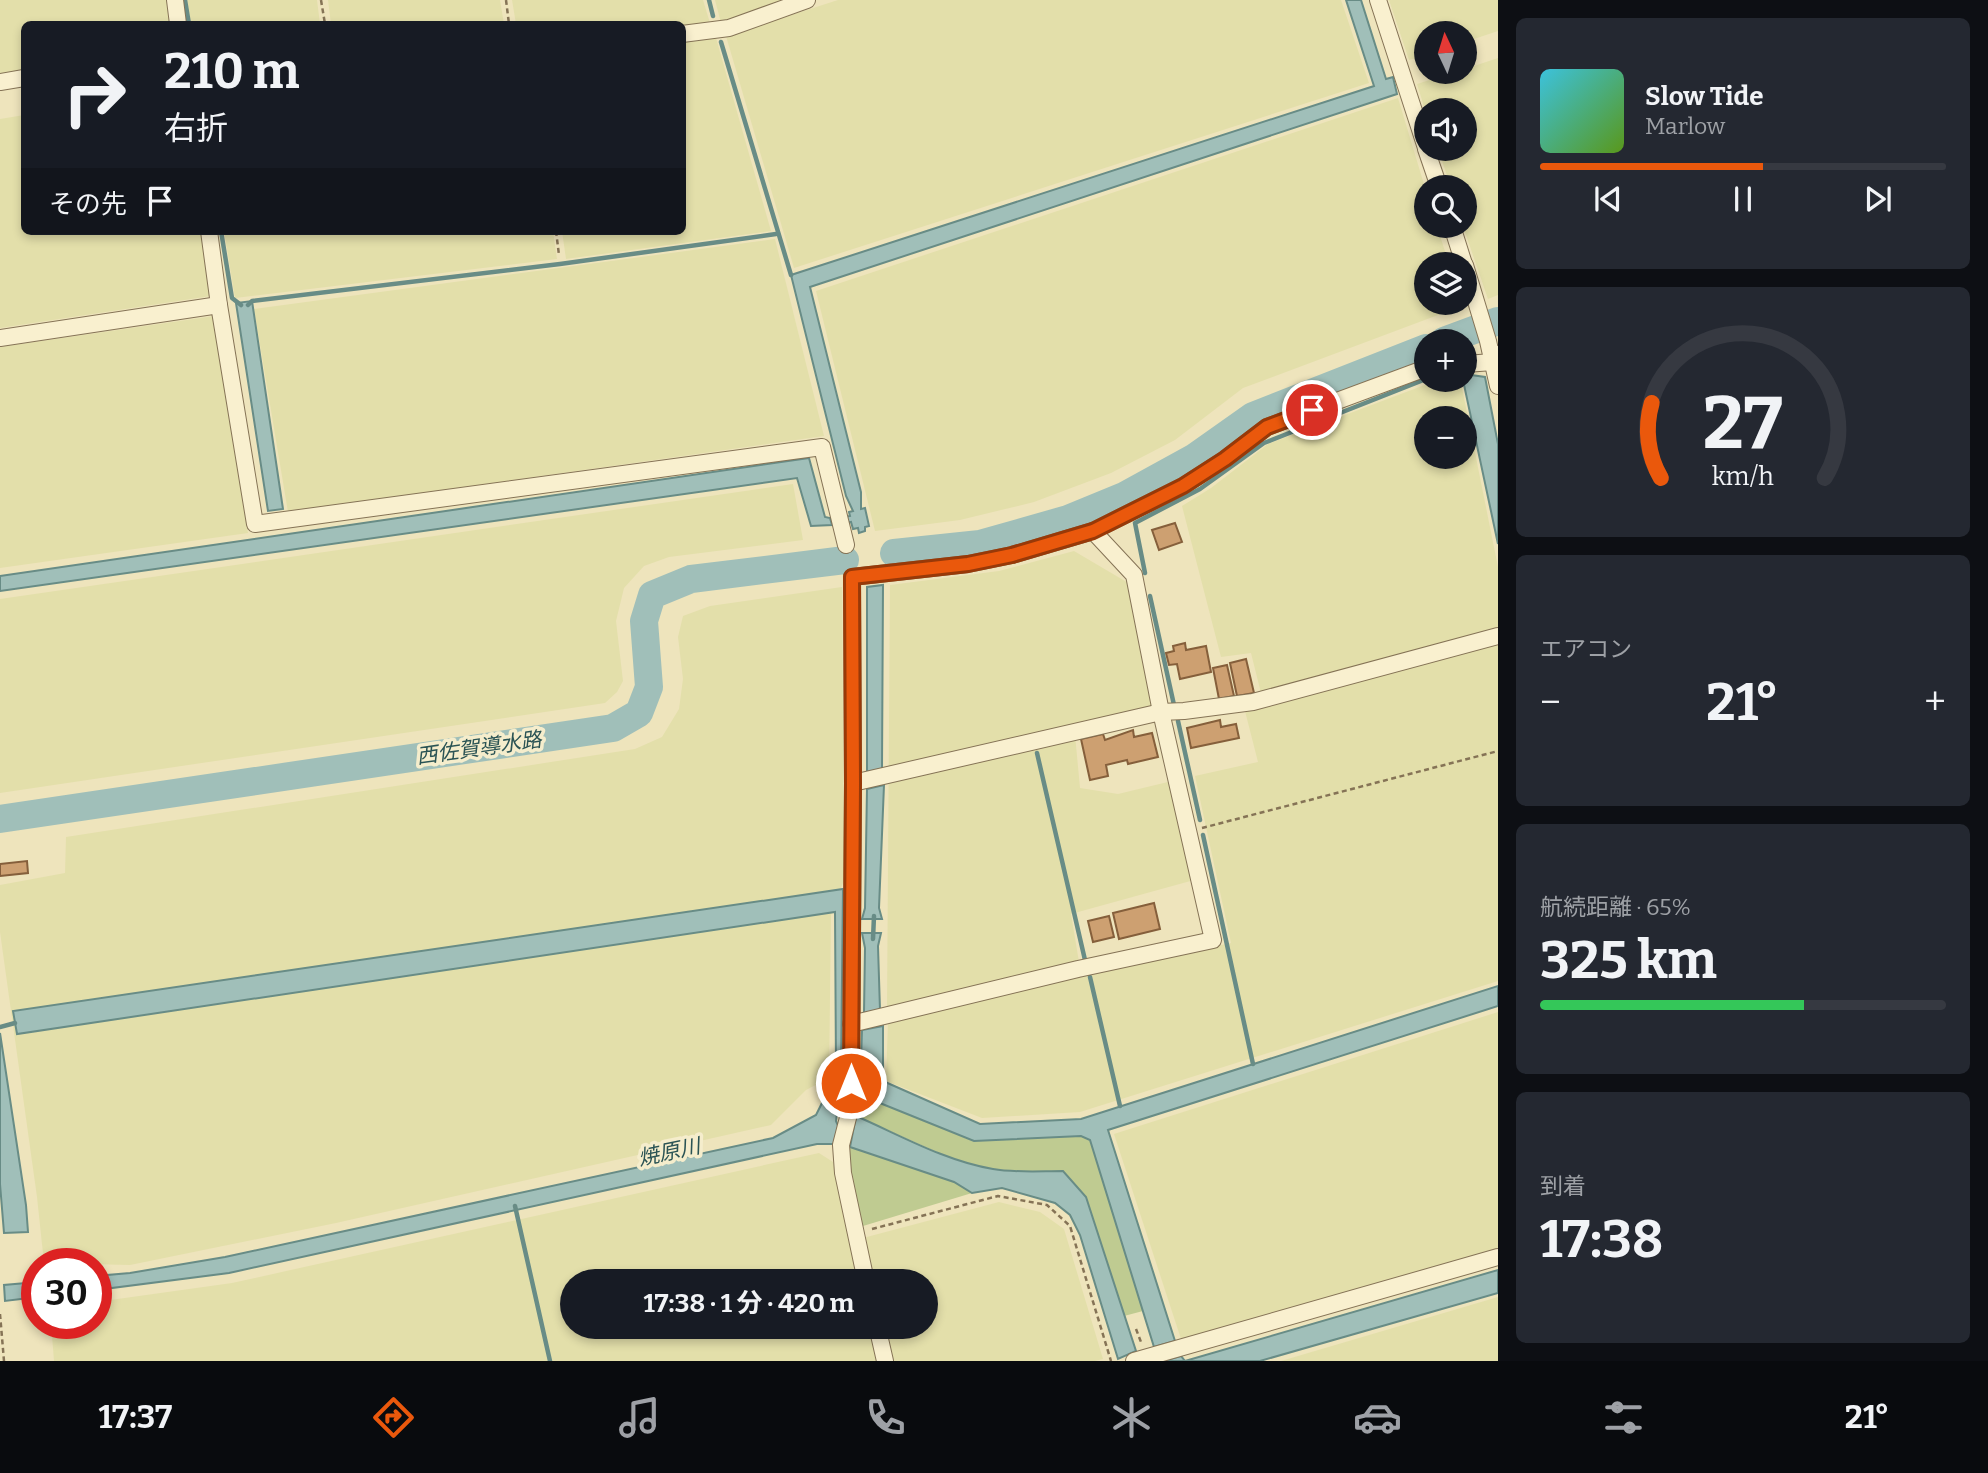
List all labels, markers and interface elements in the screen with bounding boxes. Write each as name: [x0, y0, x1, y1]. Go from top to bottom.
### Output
north arrow: [1414, 21, 1477, 84]
map controls: [1414, 21, 1477, 469]
text: 210 m: [164, 42, 299, 101]
icon: right: [49, 49, 140, 140]
text: Slow Tide: [1645, 81, 1764, 112]
button: sound: [1414, 98, 1477, 161]
text: 右折: [164, 109, 228, 147]
text: Marlow: [1645, 112, 1725, 140]
button: search: [1414, 175, 1477, 238]
icon: previous: [1589, 180, 1627, 218]
icon: pause: [1724, 180, 1762, 218]
icon: next: [1859, 180, 1897, 218]
icon: arrive: [141, 182, 179, 220]
text: その先: [49, 189, 127, 220]
button: layers: [1414, 252, 1477, 315]
button: +: [1414, 329, 1477, 392]
pin: [1282, 380, 1342, 440]
text: 27: [1703, 380, 1783, 467]
icon: arrive: [1293, 391, 1331, 429]
button: −: [1414, 406, 1477, 469]
text: km/h: [1712, 462, 1774, 492]
text: エアコン: [1540, 635, 1632, 663]
text: 21°: [1706, 671, 1779, 734]
text: −: [1540, 679, 1561, 725]
text: +: [1924, 679, 1946, 725]
water label: 西佐賀導水路: [415, 726, 545, 770]
text: 航続距離 · 65%: [1540, 893, 1691, 921]
text: 325 km: [1540, 929, 1717, 992]
position arrow: [814, 1046, 888, 1120]
water label: 焼原川: [635, 1132, 704, 1171]
text: 到着: [1540, 1172, 1586, 1200]
text: 17:38: [1540, 1208, 1663, 1271]
speed limit sign: 30: [21, 1248, 112, 1339]
text: 17:38 · 1 分 · 420 m: [644, 1288, 854, 1319]
icon: directions: [369, 1393, 418, 1442]
icon: music: [615, 1393, 664, 1442]
icon: phone: [861, 1393, 910, 1442]
icon: climate: [1107, 1393, 1156, 1442]
icon: car: [1353, 1393, 1402, 1442]
icon: filters: [1599, 1393, 1648, 1442]
text: 17:37: [98, 1398, 172, 1436]
text: 21°: [1845, 1398, 1889, 1436]

